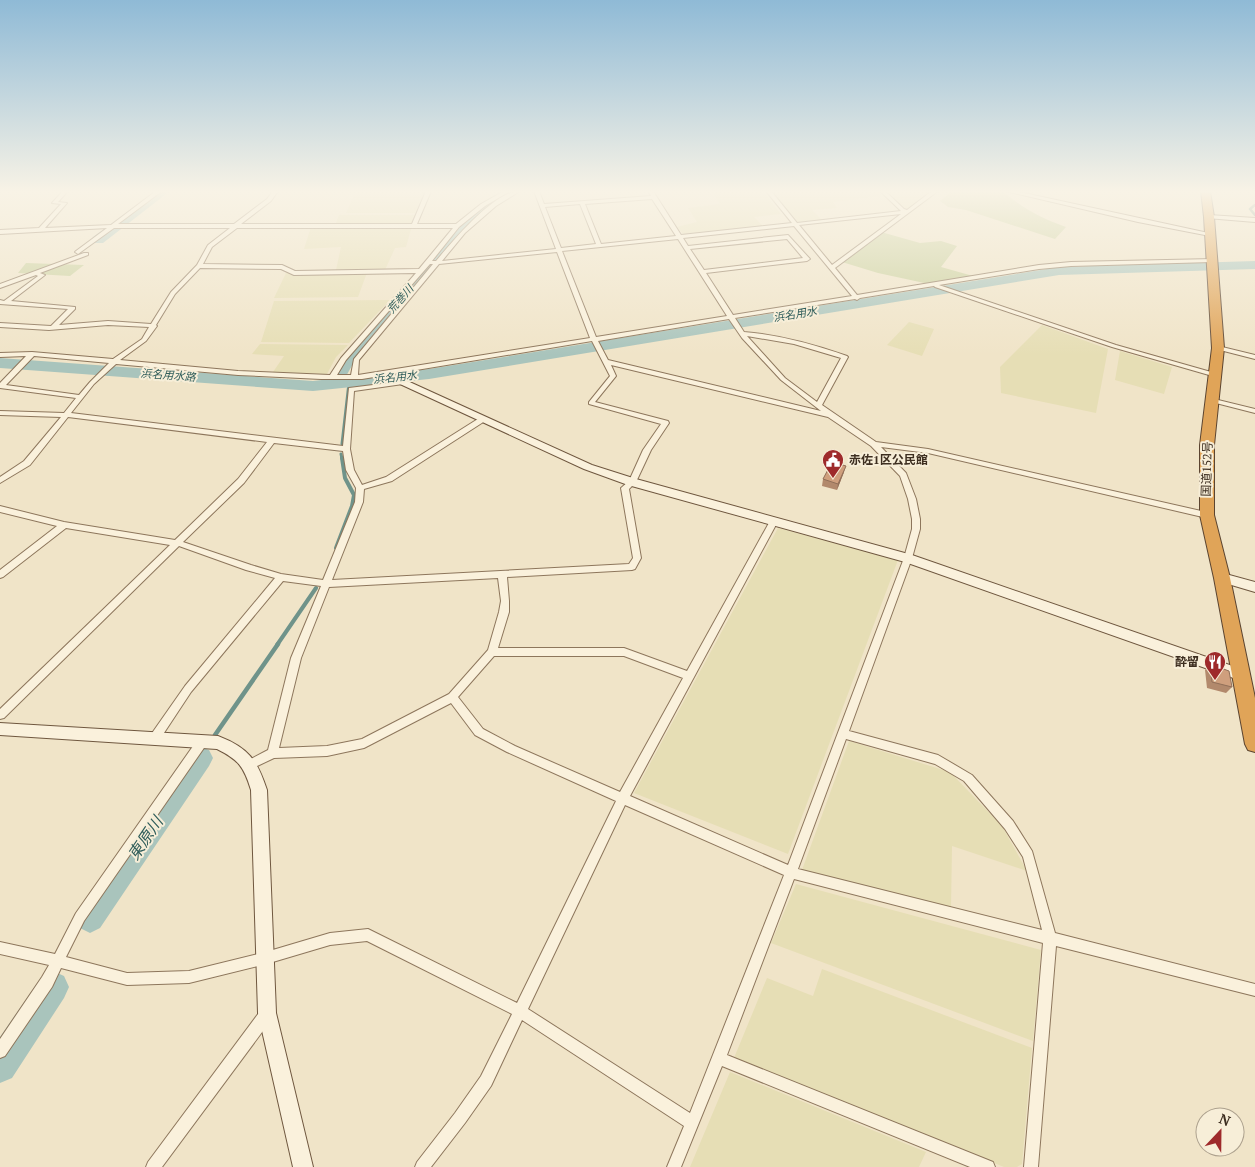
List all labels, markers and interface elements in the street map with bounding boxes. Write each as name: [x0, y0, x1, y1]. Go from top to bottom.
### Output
water label: 荒巻川: [384, 281, 417, 316]
water label: 浜名用水: [772, 303, 819, 324]
water label: 浜名用水路: [140, 366, 197, 384]
water label: 浜名用水: [372, 368, 419, 386]
street label: 国道152号: [1198, 441, 1215, 497]
public building icon: 赤佐1区公民館: [821, 448, 845, 479]
place label: 赤佐1区公民館: [849, 452, 928, 467]
restaurant icon: 酔留: [1203, 650, 1227, 681]
place label: 酔留: [1175, 654, 1199, 669]
water label: 東原川: [122, 810, 169, 864]
north arrow: [1195, 1107, 1245, 1157]
text: N: [1217, 1109, 1234, 1130]

